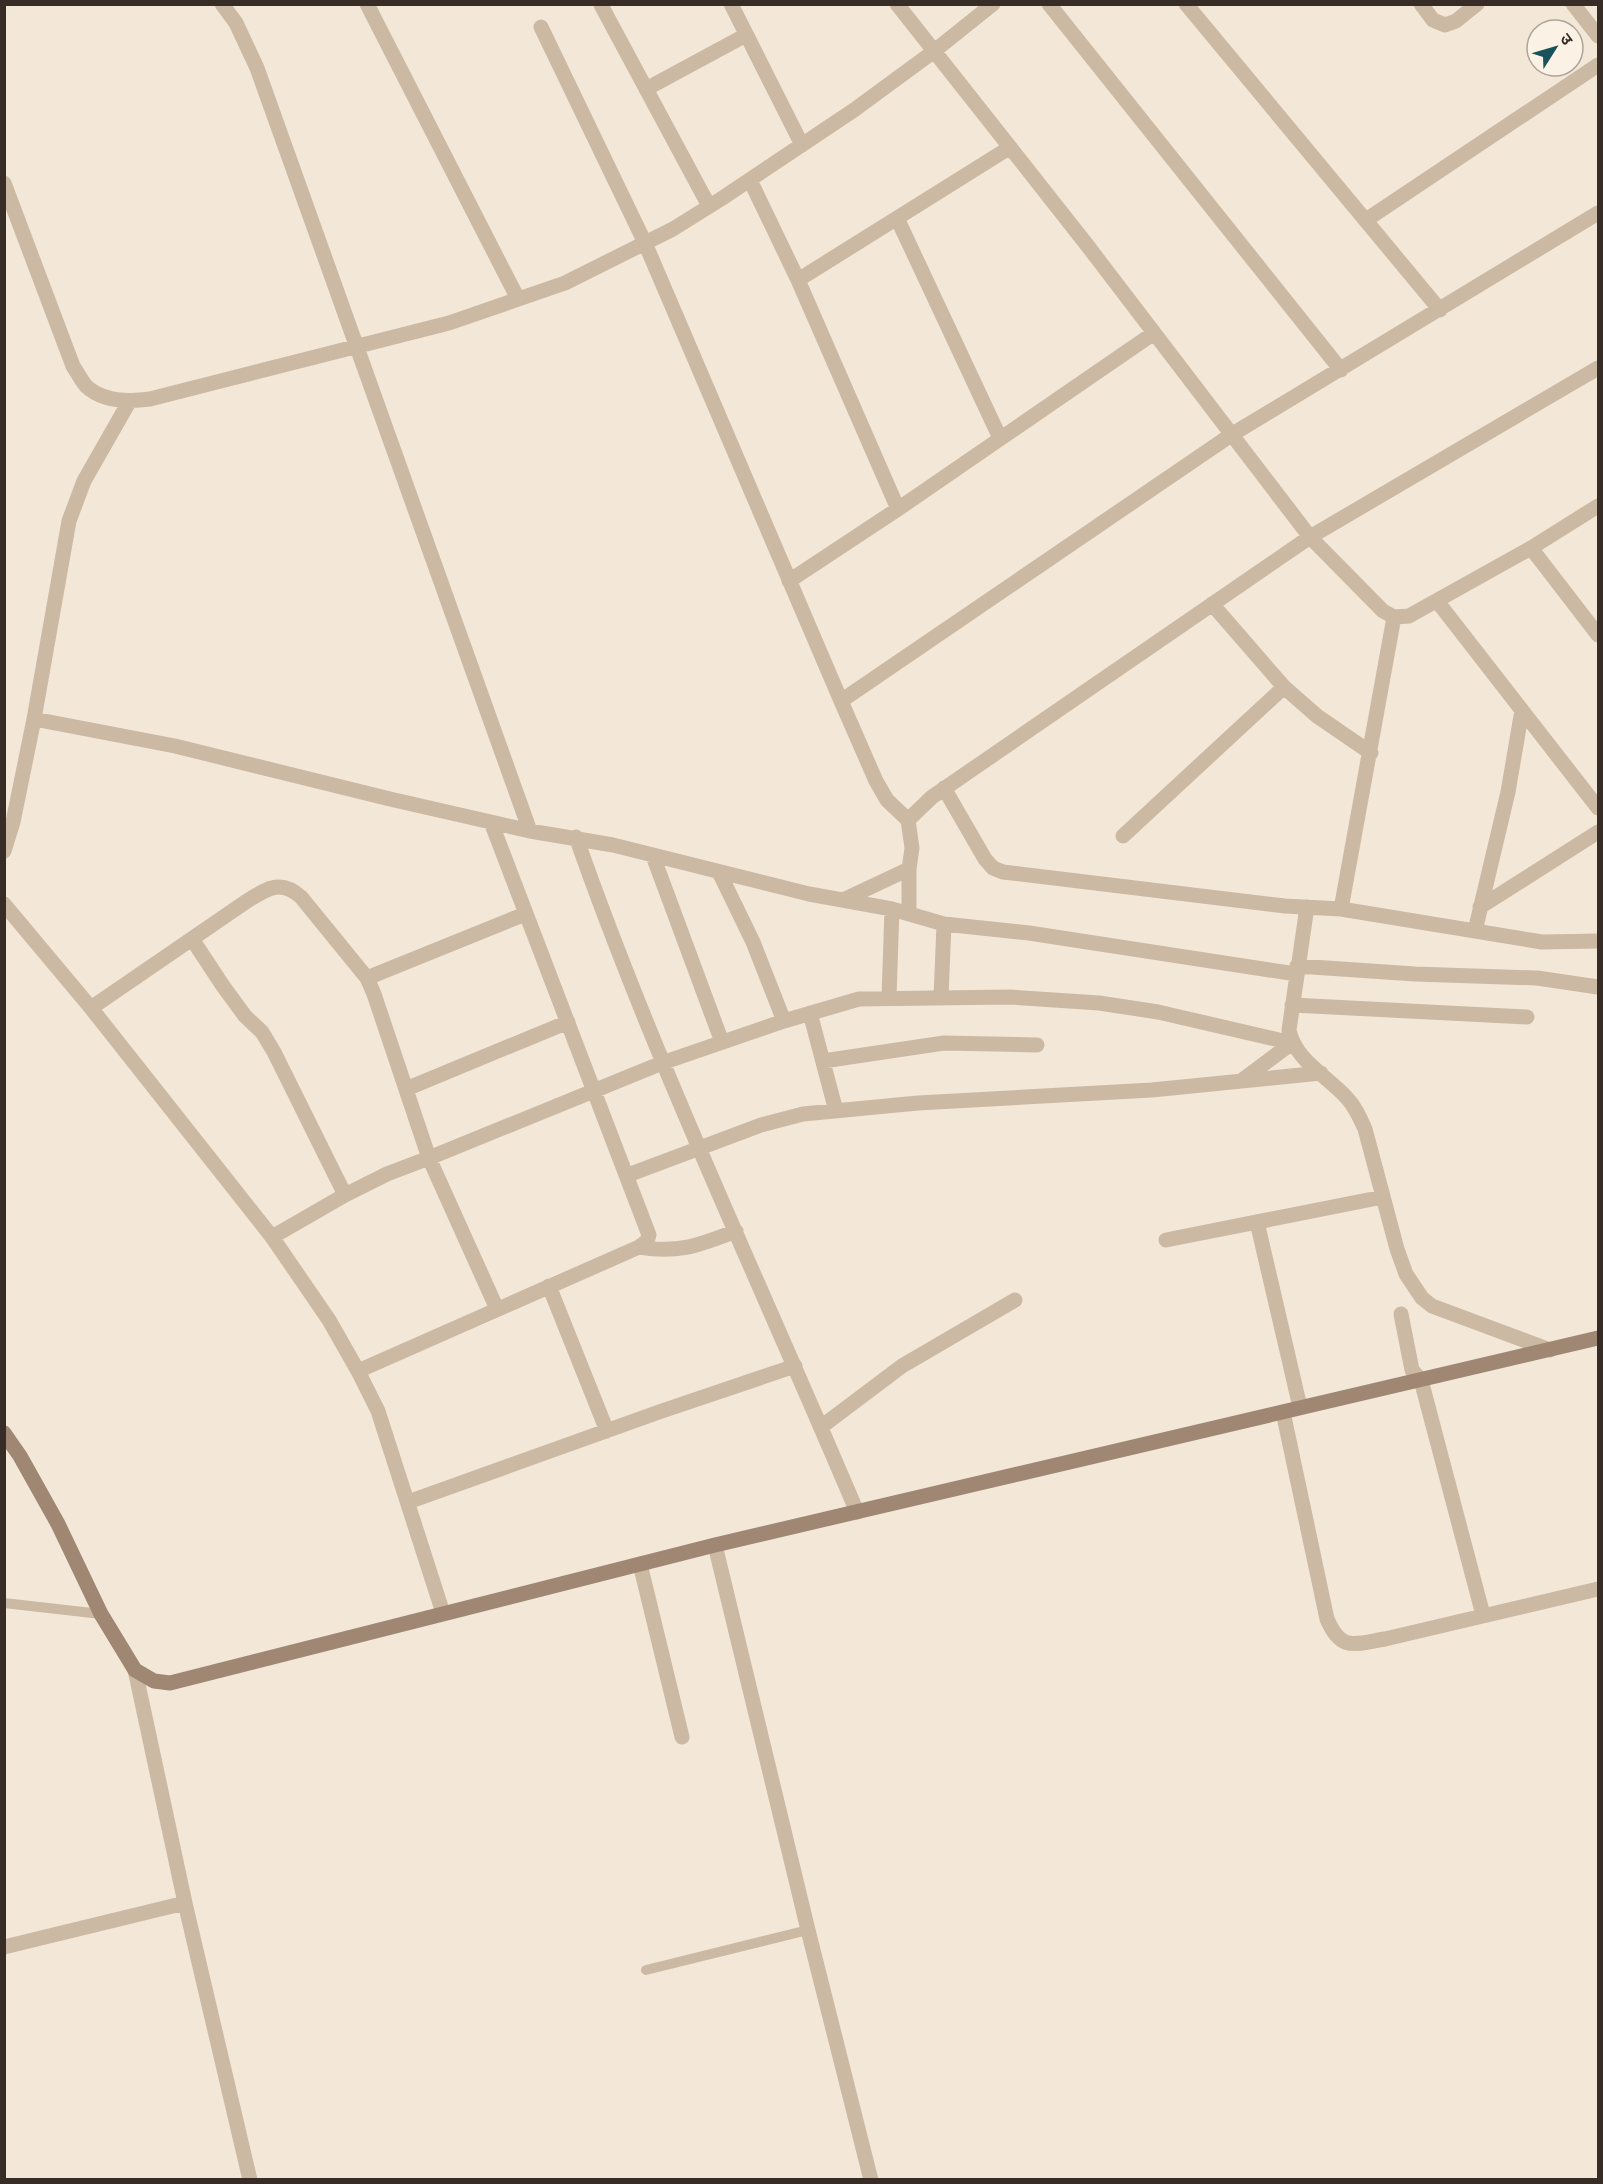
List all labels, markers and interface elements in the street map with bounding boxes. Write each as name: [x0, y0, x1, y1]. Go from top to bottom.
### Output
north arrow: [1525, 18, 1585, 78]
text: उ: [1557, 30, 1577, 49]

